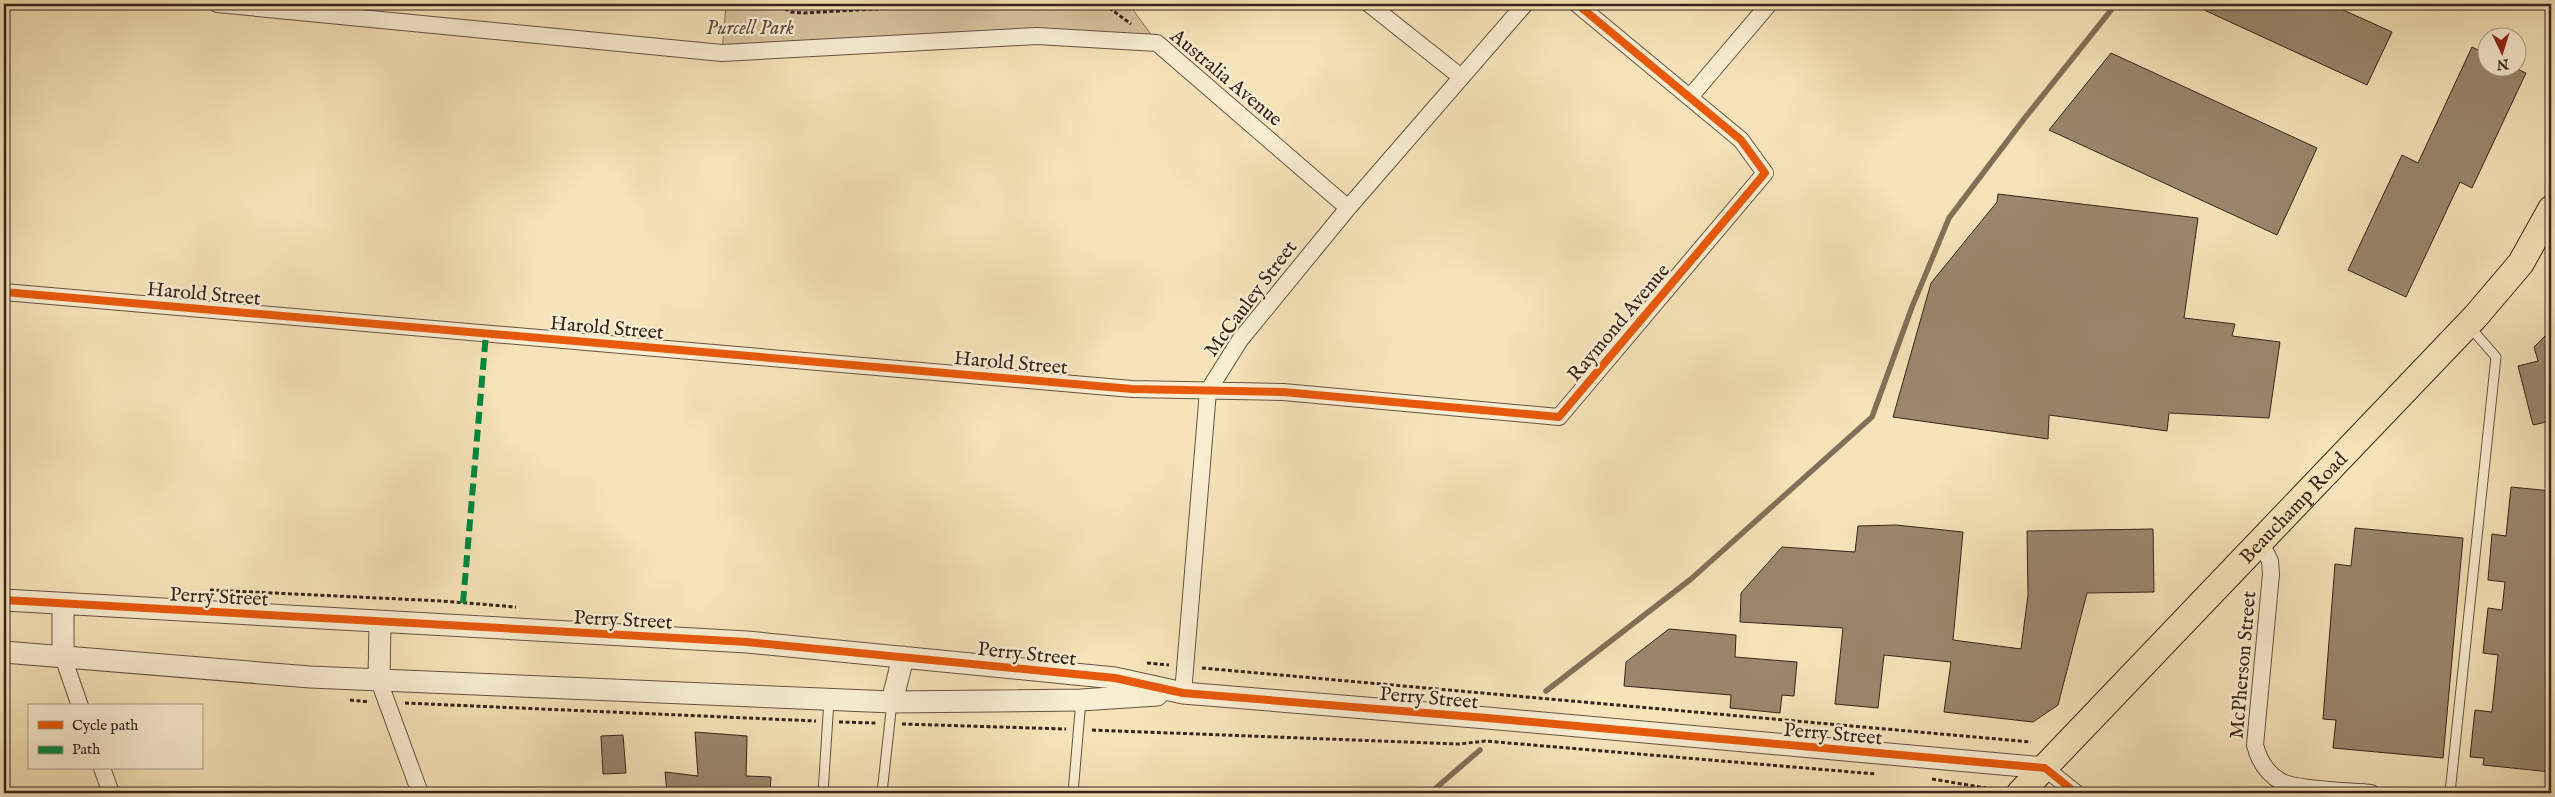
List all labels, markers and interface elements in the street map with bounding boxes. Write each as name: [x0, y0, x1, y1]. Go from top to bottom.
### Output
park label: Purcell Park: [706, 16, 794, 41]
street label: Australia Avenue: [1164, 23, 1287, 132]
north arrow: [2478, 28, 2528, 78]
text: N: [2496, 55, 2511, 73]
street label: McCauley Street: [1199, 236, 1303, 362]
street label: Raymond Avenue: [1563, 259, 1676, 387]
street label: Harold Street: [146, 277, 262, 312]
street label: Harold Street: [549, 311, 665, 346]
street label: Harold Street: [953, 346, 1069, 381]
street label: Beauchamp Road: [2235, 447, 2353, 570]
street label: Perry Street: [169, 582, 269, 613]
street label: McPherson Street: [2225, 590, 2262, 740]
street label: Perry Street: [573, 605, 673, 636]
street label: Perry Street: [976, 637, 1078, 672]
street label: Perry Street: [1378, 682, 1479, 715]
legend: [28, 704, 202, 770]
text: Cycle path: [72, 716, 138, 735]
street label: Perry Street: [1782, 718, 1883, 751]
text: Path: [72, 740, 100, 759]

